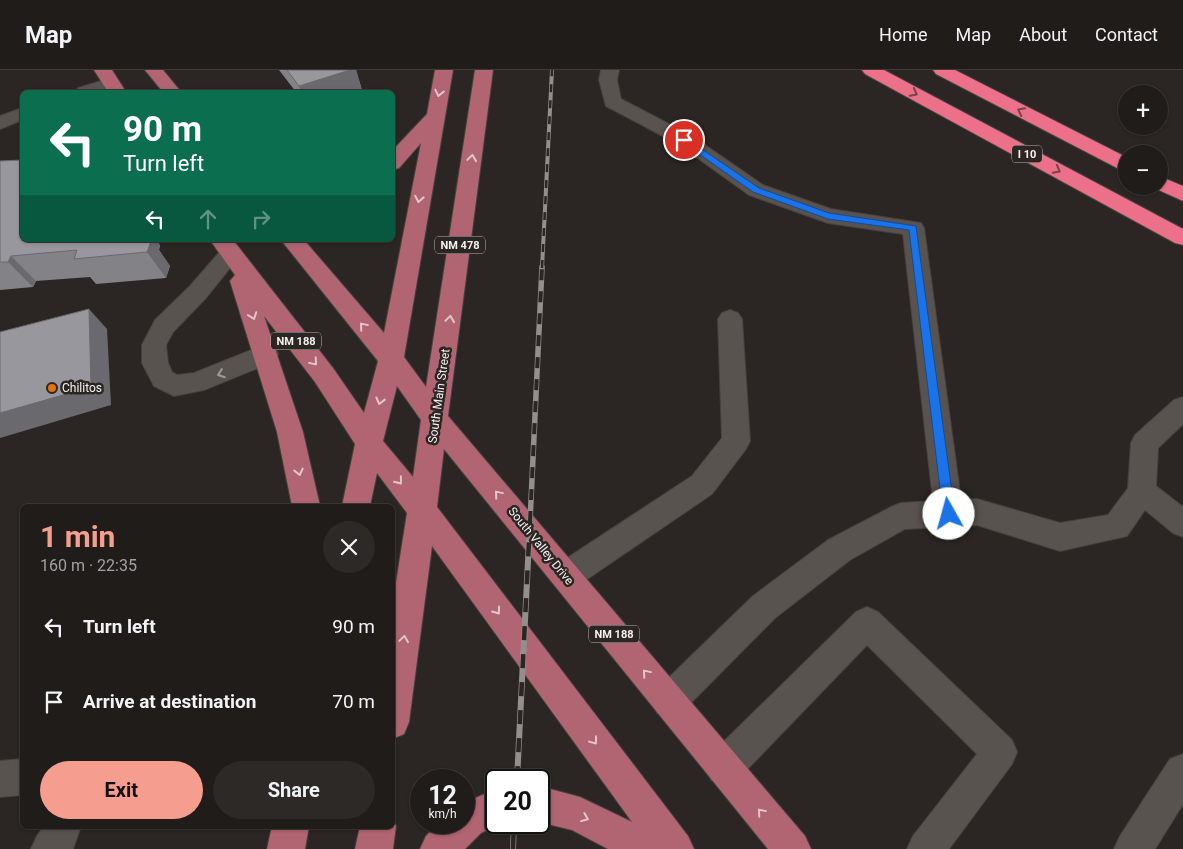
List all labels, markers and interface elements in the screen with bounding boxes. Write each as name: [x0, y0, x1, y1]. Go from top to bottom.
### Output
text: Map: [25, 21, 72, 49]
text: Home: [879, 24, 928, 45]
text: Map: [956, 24, 991, 45]
text: About: [1019, 24, 1067, 45]
text: Contact: [1095, 24, 1158, 45]
map controls: [1118, 85, 1168, 195]
button: +: [1118, 85, 1168, 135]
one-way arrow: [909, 87, 918, 97]
one-way arrow: [434, 89, 445, 98]
one-way arrow: [1017, 107, 1026, 117]
text: 90 m: [123, 109, 202, 150]
icon: left: [40, 110, 105, 175]
pin: [663, 119, 705, 161]
icon: arrive: [670, 126, 698, 154]
button: −: [1118, 145, 1168, 195]
road number: I 10: [1012, 146, 1042, 162]
text: Turn left: [123, 151, 204, 176]
one-way arrow: [466, 154, 477, 162]
one-way arrow: [1052, 164, 1061, 174]
one-way arrow: [415, 195, 425, 204]
icon: left: [141, 205, 169, 233]
icon: ahead: [194, 205, 222, 233]
icon: right: [247, 205, 275, 233]
road number: NM 478: [435, 236, 485, 254]
one-way arrow: [248, 311, 258, 320]
one-way arrow: [444, 315, 455, 323]
one-way arrow: [361, 323, 369, 332]
road number: NM 188: [271, 332, 321, 350]
street label: South Main Street: [425, 348, 453, 444]
one-way arrow: [308, 357, 317, 366]
one-way arrow: [218, 368, 226, 378]
place label: Chilitos: [62, 381, 102, 395]
marker: Chilitos: [46, 382, 58, 394]
one-way arrow: [375, 396, 386, 405]
one-way arrow: [293, 467, 304, 476]
one-way arrow: [394, 475, 402, 484]
position arrow: [922, 487, 974, 539]
one-way arrow: [496, 491, 504, 500]
street label: South Valley Drive: [505, 504, 577, 588]
text: 1 min: [40, 519, 115, 554]
button: close: [323, 521, 375, 573]
text: 160 m · 22:35: [40, 556, 137, 575]
one-way arrow: [491, 605, 500, 615]
icon: left: [40, 613, 68, 641]
text: Turn left: [83, 615, 156, 638]
text: 90 m: [332, 615, 375, 638]
road number: NM 188: [589, 626, 639, 642]
one-way arrow: [399, 635, 409, 644]
one-way arrow: [644, 670, 652, 679]
icon: arrive: [40, 688, 68, 716]
text: Arrive at destination: [83, 690, 256, 713]
text: 70 m: [332, 690, 375, 713]
one-way arrow: [588, 735, 597, 745]
button: Exit: [40, 761, 203, 819]
button: Share: [213, 761, 375, 819]
speed limit sign: 20: [485, 769, 550, 834]
text: 12: [428, 781, 457, 810]
text: km/h: [428, 807, 457, 821]
one-way arrow: [758, 808, 767, 817]
one-way arrow: [580, 812, 589, 822]

